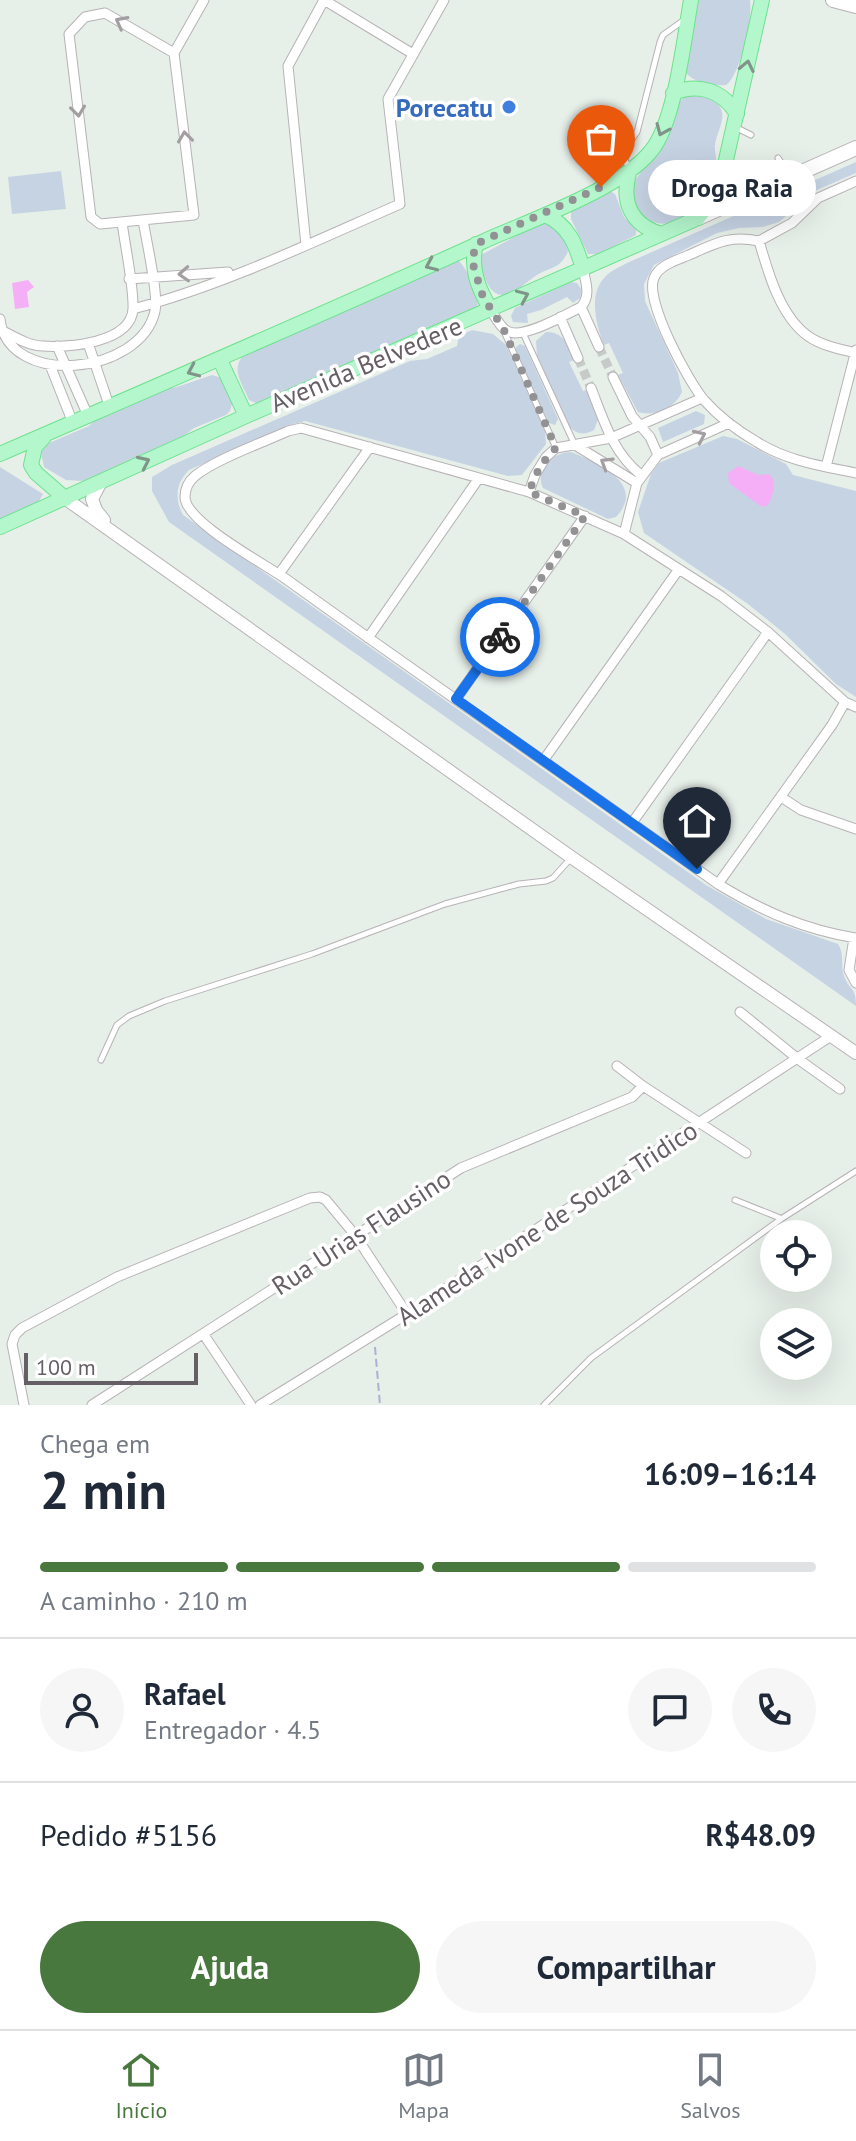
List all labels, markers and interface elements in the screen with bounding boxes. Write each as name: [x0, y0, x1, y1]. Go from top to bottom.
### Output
one-way arrow: [115, 16, 130, 31]
one-way arrow: [738, 59, 755, 73]
place label: Porecatu: [396, 91, 493, 124]
marker: Porecatu: [500, 98, 518, 116]
one-way arrow: [69, 104, 86, 118]
pin: [567, 105, 635, 187]
icon: bag: [579, 117, 623, 161]
one-way arrow: [655, 123, 672, 137]
one-way arrow: [176, 130, 193, 143]
callout: Droga Raia: [649, 159, 817, 215]
text: Droga Raia: [671, 171, 793, 204]
one-way arrow: [425, 255, 439, 271]
one-way arrow: [177, 266, 190, 283]
one-way arrow: [514, 290, 529, 306]
street label: Avenida Belvedere: [265, 309, 467, 419]
one-way arrow: [187, 361, 202, 377]
one-way arrow: [692, 430, 706, 446]
one-way arrow: [136, 456, 151, 472]
one-way arrow: [600, 458, 615, 473]
courier: [460, 597, 540, 677]
icon: bike: [478, 615, 522, 659]
pin: [663, 787, 731, 869]
icon: home: [675, 799, 719, 843]
street label: Alameda Ivone de Souza Tridico: [390, 1113, 704, 1333]
street label: Rua Urias Flausino: [265, 1162, 457, 1302]
map controls: [760, 1220, 832, 1380]
button: locate: [760, 1220, 832, 1292]
button: layers: [760, 1308, 832, 1380]
scale bar: [24, 1349, 198, 1385]
text: 100 m: [36, 1353, 96, 1381]
text: Chega em: [40, 1427, 150, 1460]
text: 16:09–16:14: [644, 1454, 816, 1493]
text: 2 min: [40, 1456, 167, 1523]
text: A caminho · 210 m: [40, 1584, 248, 1617]
button: person: [40, 1668, 124, 1752]
button: chat: [628, 1668, 712, 1752]
button: phone: [732, 1668, 816, 1752]
text: Rafael: [144, 1674, 226, 1713]
text: Entregador · 4.5: [144, 1713, 321, 1746]
text: Pedido #5156: [40, 1815, 217, 1854]
text: R$48.09: [706, 1815, 816, 1854]
button: Ajuda: [40, 1921, 420, 2013]
button: Compartilhar: [436, 1921, 816, 2013]
tab: Início: [115, 2048, 167, 2124]
tab: Mapa: [398, 2048, 449, 2124]
tab: Salvos: [680, 2048, 741, 2124]

